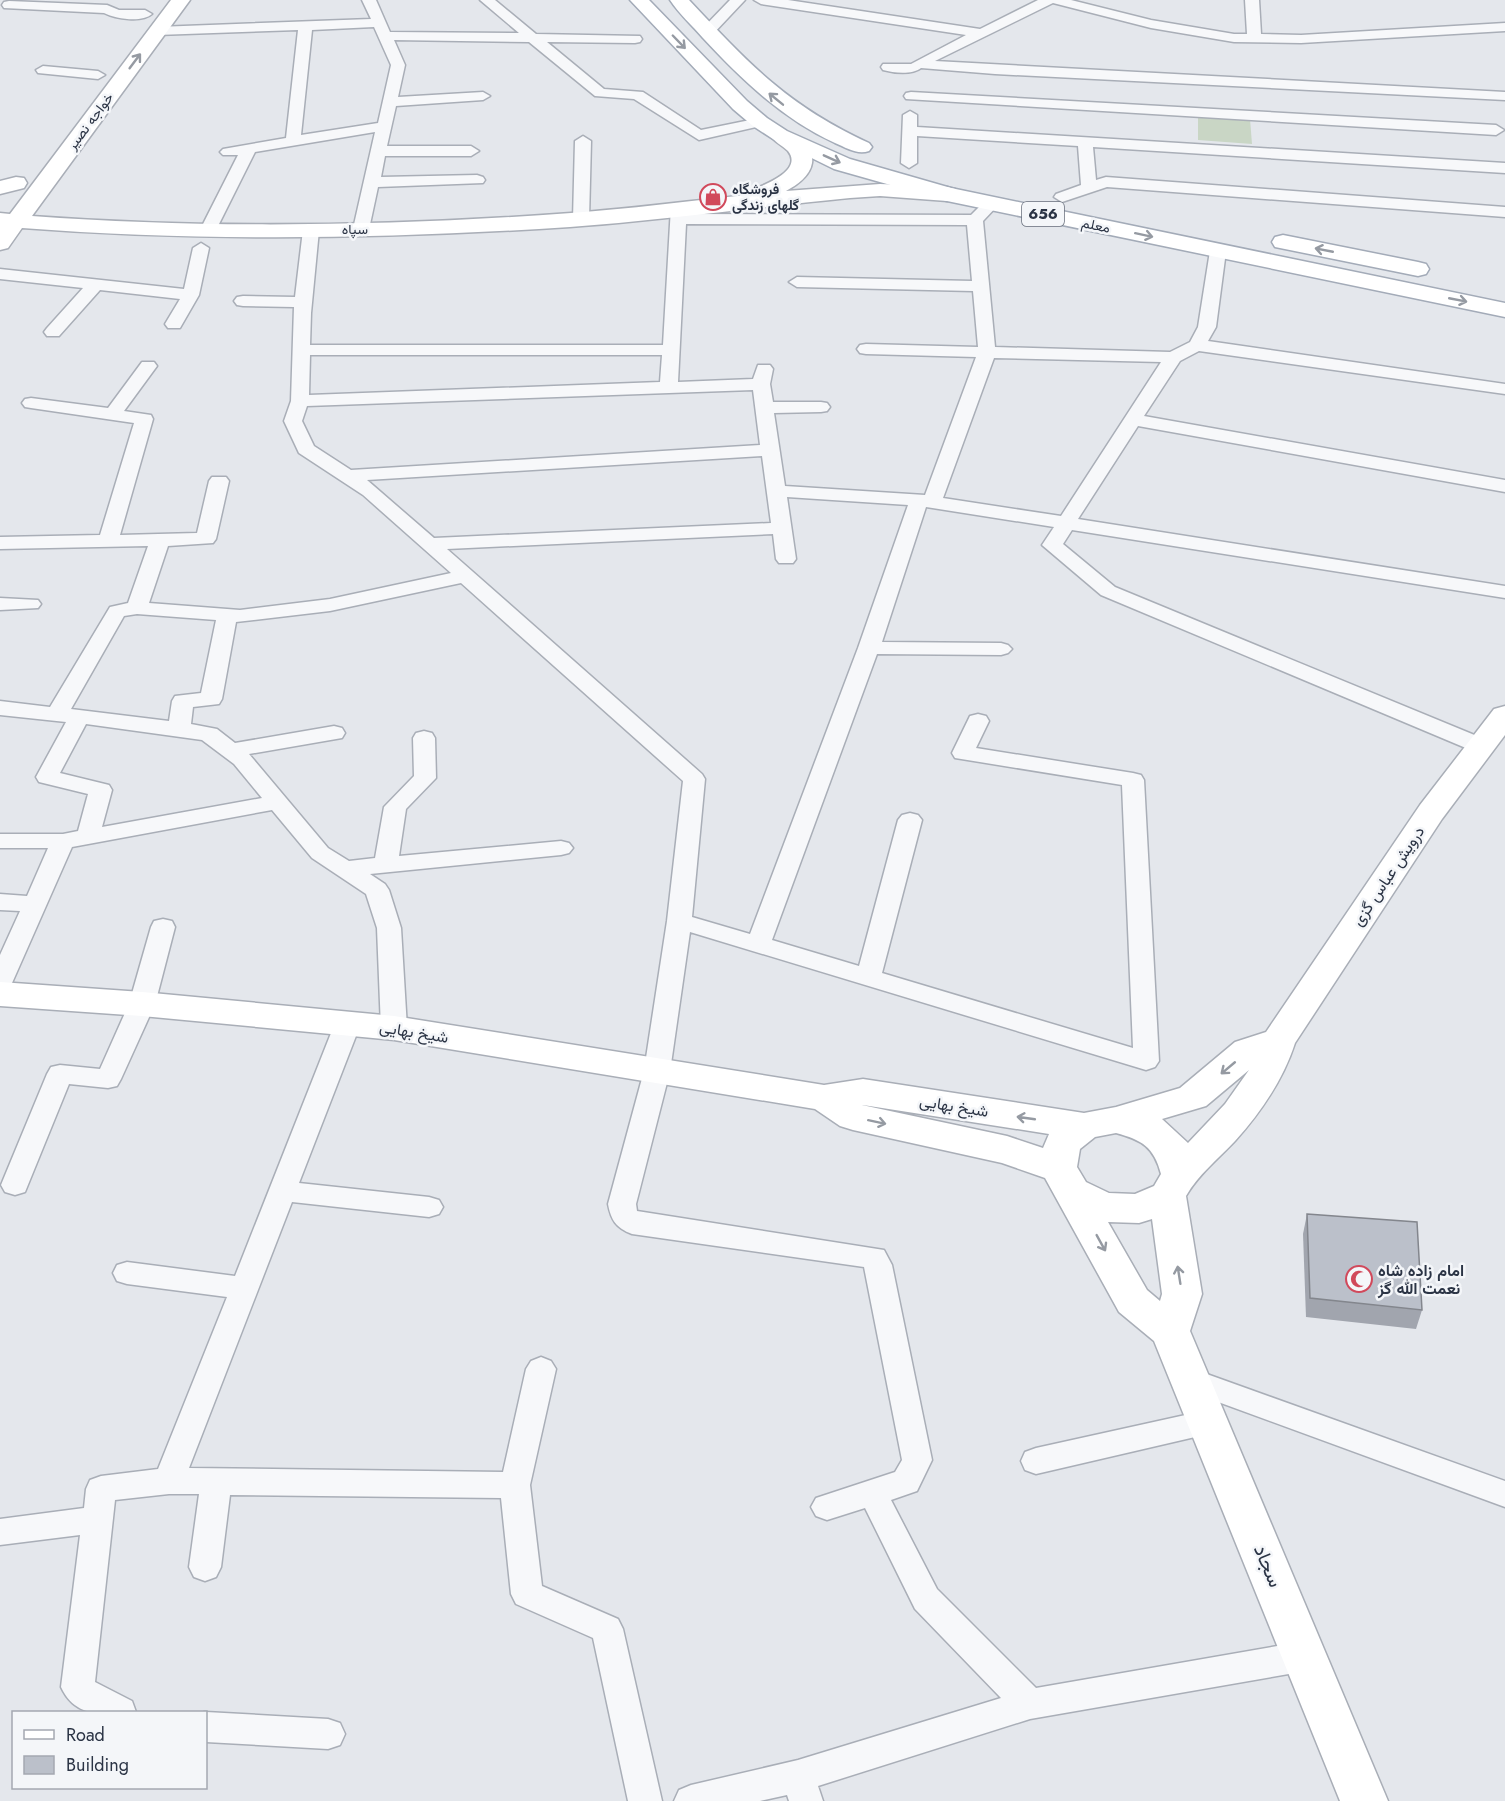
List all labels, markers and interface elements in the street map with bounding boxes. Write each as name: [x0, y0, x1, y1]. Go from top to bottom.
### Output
one-way arrow: [672, 35, 686, 50]
one-way arrow: [128, 53, 141, 69]
street label: خواجه نصیر: [61, 88, 118, 154]
one-way arrow: [768, 93, 784, 106]
one-way arrow: [823, 154, 841, 165]
place label: فروشگاه گلهای زندگی: [732, 179, 799, 215]
shop icon: فروشگاه گلهای زندگی: [698, 182, 728, 212]
road number: 656: [1022, 202, 1064, 226]
street label: معلم: [1080, 212, 1112, 238]
street label: سپاه: [342, 219, 368, 239]
one-way arrow: [1133, 230, 1153, 241]
one-way arrow: [1315, 244, 1334, 255]
one-way arrow: [1448, 295, 1467, 306]
street label: درویش عباس گزی: [1346, 822, 1430, 930]
street label: شیخ بهایی: [378, 1015, 450, 1049]
one-way arrow: [1220, 1062, 1236, 1075]
street label: شیخ بهایی: [918, 1089, 990, 1123]
one-way arrow: [1016, 1112, 1036, 1123]
one-way arrow: [867, 1116, 886, 1128]
one-way arrow: [1095, 1234, 1107, 1251]
place label: امام زاده شاه نعمت الله گز: [1377, 1259, 1464, 1300]
mosque icon: امام زاده شاه نعمت الله گز: [1344, 1264, 1374, 1294]
one-way arrow: [1174, 1266, 1185, 1285]
street label: سجاد: [1246, 1540, 1290, 1592]
legend: [12, 1711, 207, 1789]
text: Road: [66, 1722, 105, 1748]
text: Building: [66, 1752, 129, 1778]

